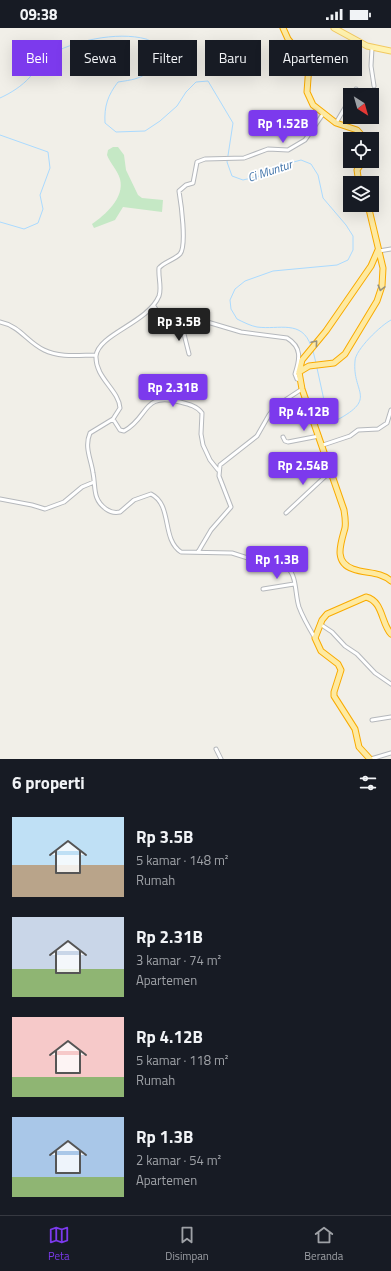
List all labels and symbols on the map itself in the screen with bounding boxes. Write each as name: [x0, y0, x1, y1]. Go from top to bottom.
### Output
north arrow: [343, 88, 379, 124]
pin: Rp 1.52B: [242, 110, 324, 144]
water label: Ci Muntur: [245, 154, 297, 187]
one-way arrow: [377, 284, 386, 291]
pin: Rp 3.5B: [142, 308, 216, 342]
one-way arrow: [311, 341, 318, 348]
pin: Rp 2.31B: [132, 374, 214, 408]
pin: Rp 4.12B: [263, 398, 345, 432]
pin: Rp 2.54B: [262, 452, 344, 486]
pin: Rp 1.3B: [240, 546, 314, 580]

